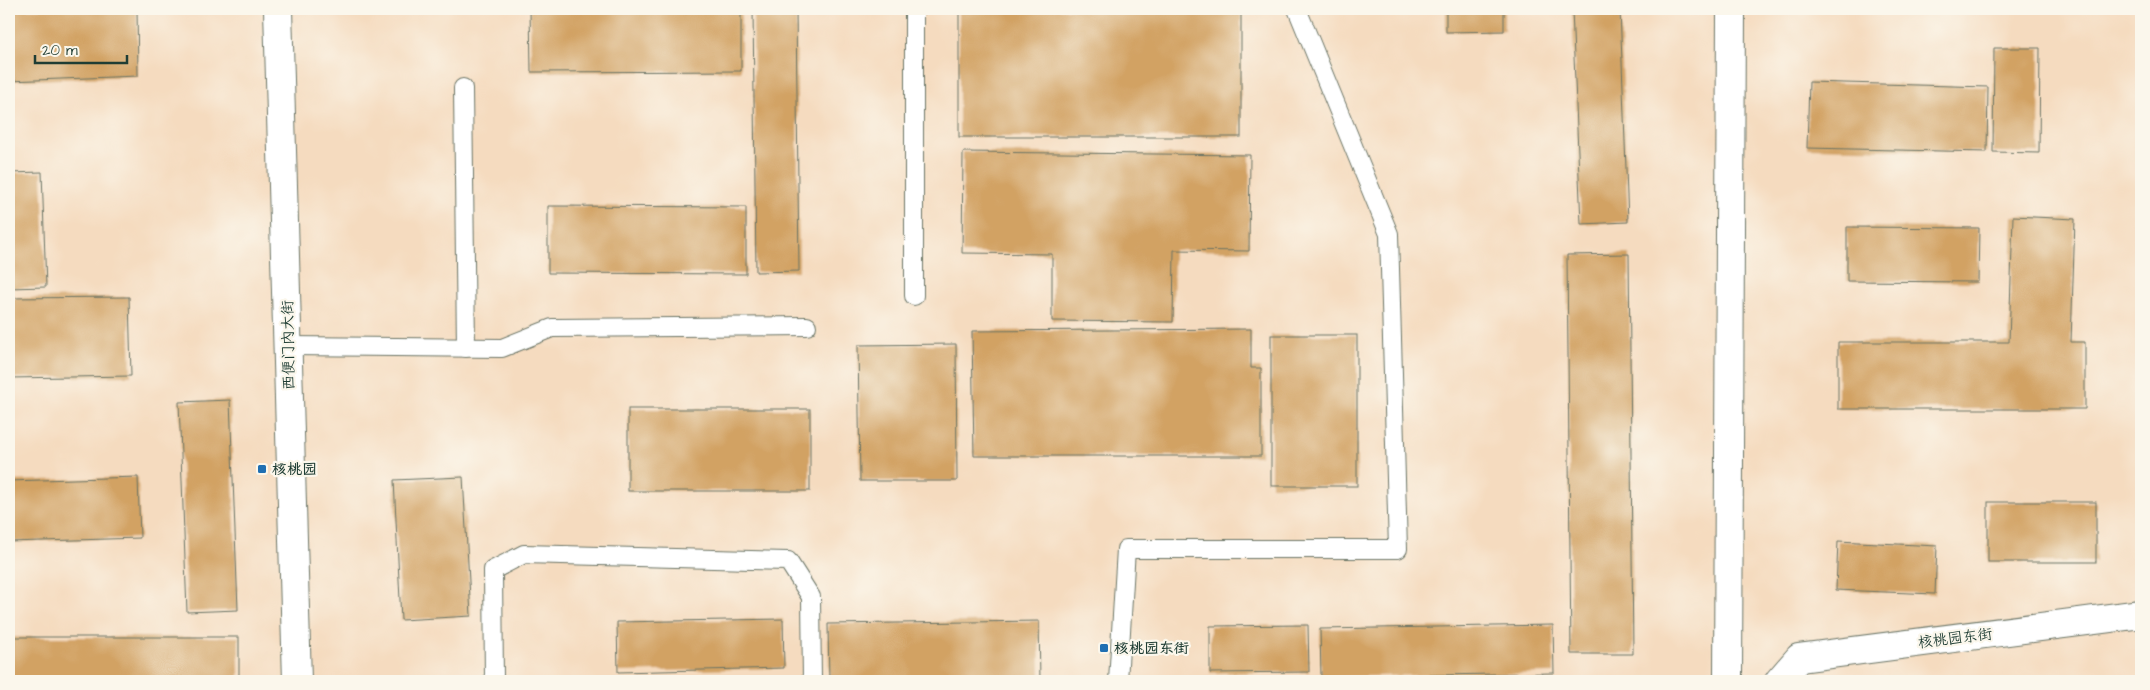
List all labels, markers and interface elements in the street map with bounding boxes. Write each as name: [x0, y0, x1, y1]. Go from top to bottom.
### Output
scale bar: [35, 32, 128, 64]
text: 20 m: [42, 40, 78, 61]
street label: 西便门内大街: [277, 300, 300, 390]
place label: 核桃园: [272, 459, 317, 480]
marker: 核桃园: [256, 463, 268, 475]
street label: 核桃园东街: [1917, 624, 1994, 653]
place label: 核桃园东街: [1114, 638, 1189, 659]
marker: 核桃园东街: [1098, 642, 1110, 654]

